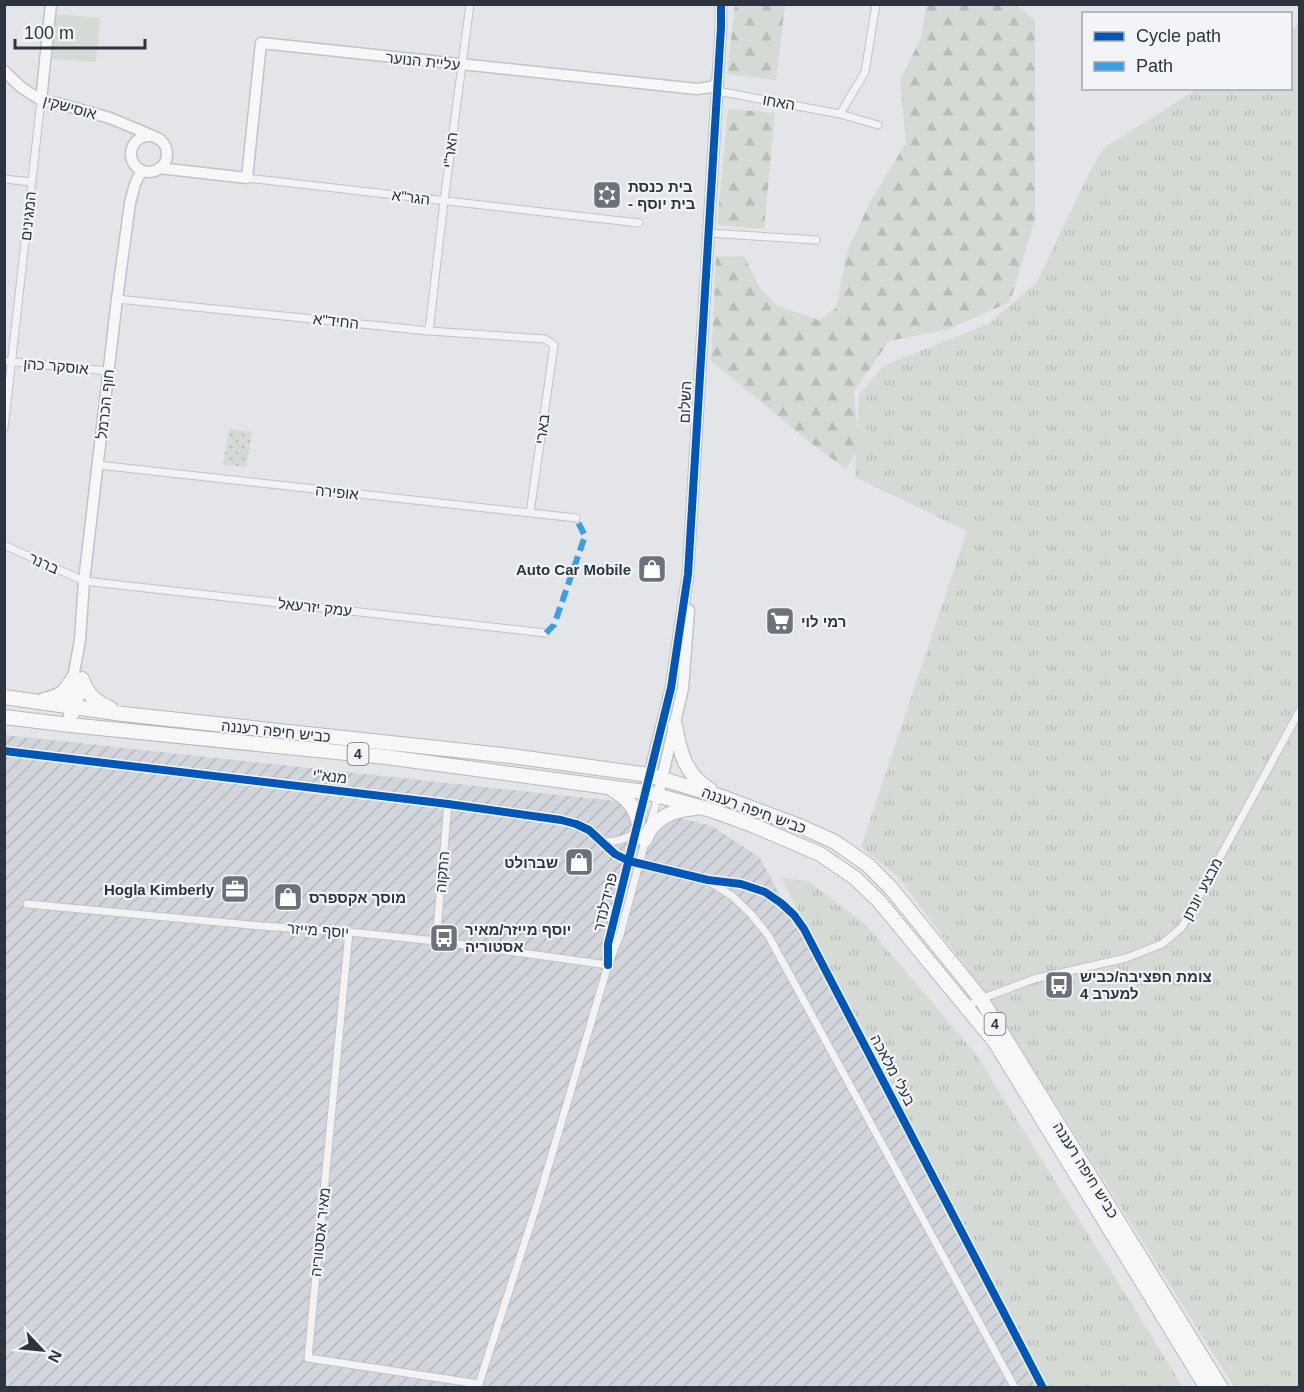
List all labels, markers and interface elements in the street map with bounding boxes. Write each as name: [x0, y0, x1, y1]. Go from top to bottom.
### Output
scale bar: [15, 12, 146, 50]
legend: [1082, 12, 1292, 90]
text: 100 m: [24, 23, 74, 43]
text: Cycle path: [1136, 26, 1221, 46]
street label: עליית הנוער: [385, 49, 461, 73]
text: Path: [1136, 56, 1173, 76]
street label: האחו: [761, 91, 797, 113]
street label: אוסישקין: [41, 92, 99, 122]
street label: האר"י: [439, 131, 461, 169]
place label: בית כנסת - בית יוסף: [628, 178, 696, 212]
synagogue icon: בית כנסת - בית יוסף: [591, 179, 623, 211]
street label: הגר"א: [391, 186, 431, 208]
street label: המגינים: [17, 190, 39, 242]
street label: החיד"א: [312, 310, 360, 332]
street label: אוסקר כהן: [23, 355, 90, 377]
street label: חוף הכרמל: [93, 368, 117, 440]
street label: השלום: [675, 380, 695, 424]
street label: בארי: [531, 413, 553, 445]
street label: אופירה: [315, 481, 360, 503]
street label: ברנר: [26, 549, 62, 577]
shop icon: Auto Car Mobile: [636, 553, 668, 585]
place label: Auto Car Mobile: [516, 561, 631, 578]
street label: עמק יזרעאל: [277, 595, 353, 619]
supermarket icon: רמי לוי: [764, 605, 796, 637]
place label: רמי לוי: [801, 613, 846, 630]
street label: כביש חיפה רעננה: [220, 717, 332, 745]
road number: 4: [348, 743, 368, 765]
street label: מנא"י: [312, 765, 348, 787]
street label: כביש חיפה רעננה: [699, 783, 809, 837]
shop icon: שברולט: [563, 846, 595, 878]
street label: התקוה: [432, 850, 452, 894]
place label: שברולט: [504, 854, 558, 871]
street label: מבצע יונתן: [1178, 855, 1226, 923]
street label: פרידלנדר: [590, 871, 620, 933]
office icon: Hogla Kimberly: [219, 873, 251, 905]
place label: Hogla Kimberly: [104, 881, 215, 898]
shop icon: מוסך אקספרס: [272, 881, 304, 913]
place label: מוסך אקספרס: [309, 889, 406, 906]
street label: יוסף מייזר: [286, 919, 350, 941]
place label: יוסף מייזר/מאיר אסטוריה: [465, 921, 571, 955]
bus stop icon: יוסף מייזר/מאיר אסטוריה: [428, 922, 460, 954]
place label: צומת חפציבה/כביש 4 למערב: [1080, 968, 1212, 1002]
bus stop icon: צומת חפציבה/כביש 4 למערב: [1043, 969, 1075, 1001]
road number: 4: [984, 1013, 1006, 1035]
street label: בעלי מלאכה: [867, 1031, 919, 1109]
street label: כביש חיפה רעננה: [1050, 1119, 1122, 1221]
street label: מאיר אסטוריה: [307, 1186, 333, 1278]
north arrow: [12, 1320, 72, 1380]
text: N: [45, 1347, 65, 1365]

